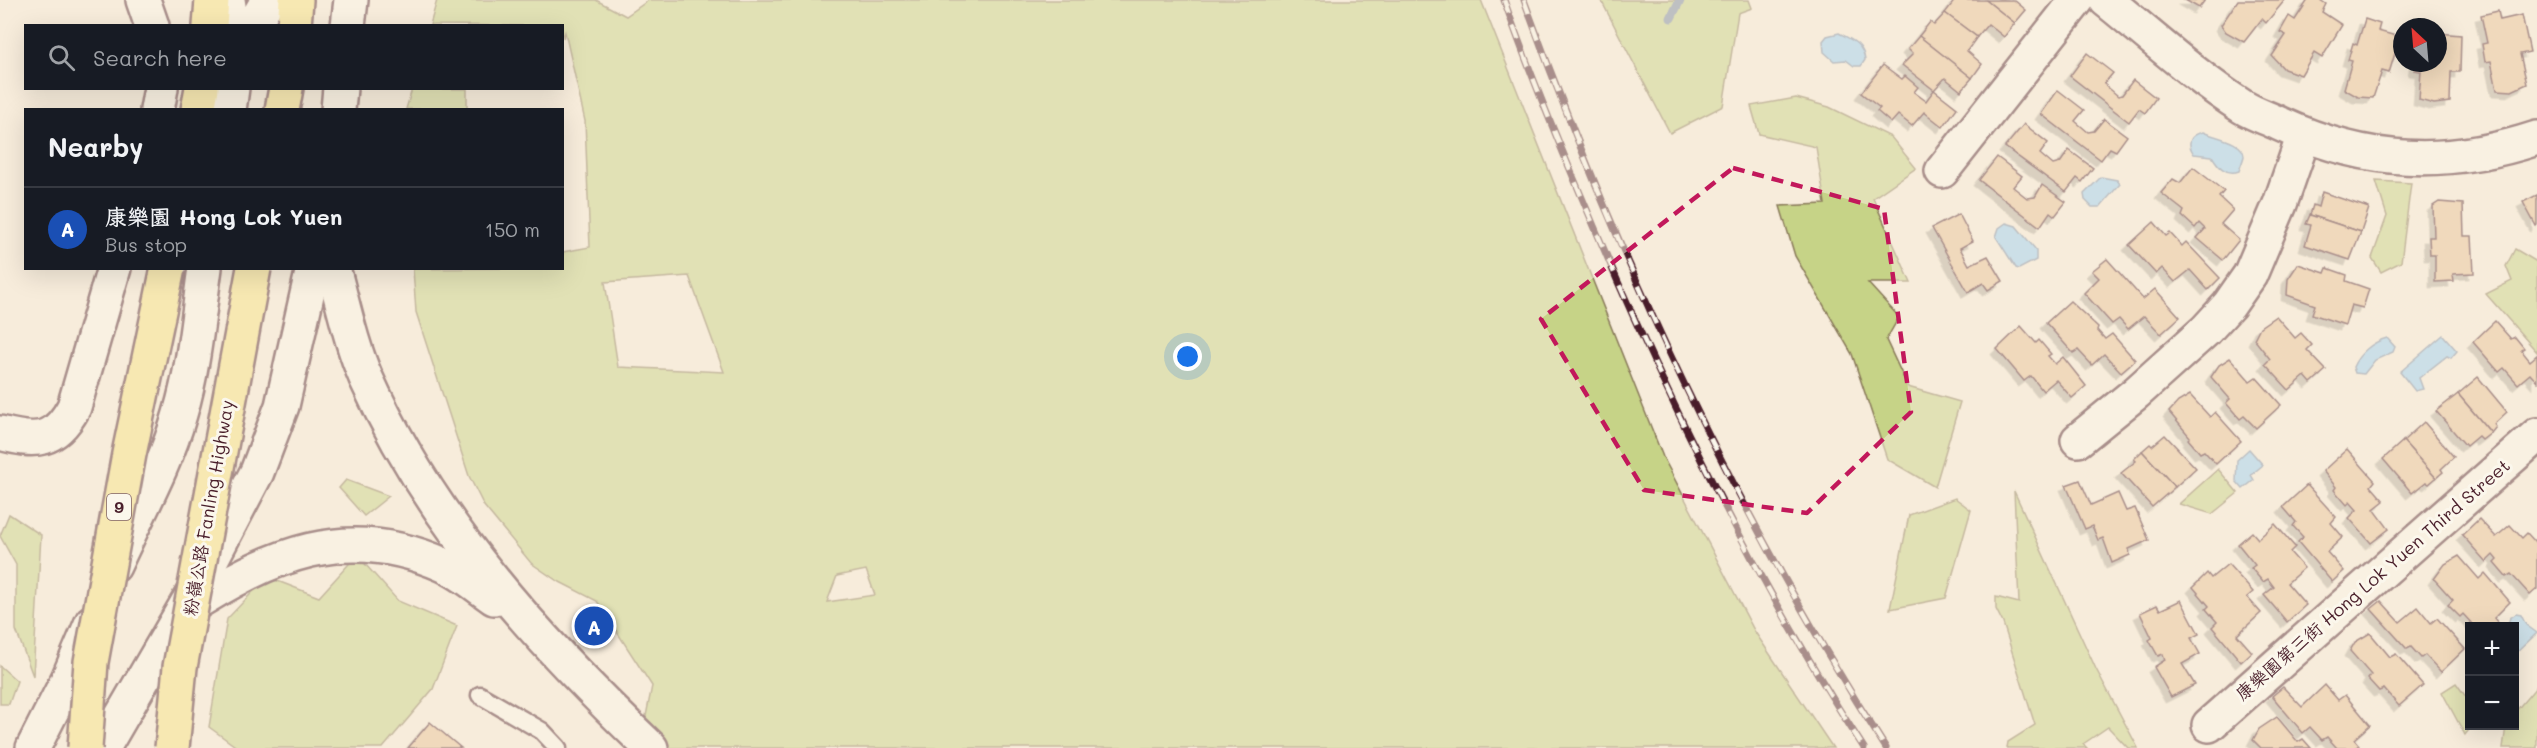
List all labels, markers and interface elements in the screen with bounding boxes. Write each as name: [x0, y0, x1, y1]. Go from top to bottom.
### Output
north arrow: [2393, 18, 2447, 72]
search box: [24, 24, 564, 90]
icon: search: [45, 41, 78, 74]
text: Search here: [93, 43, 227, 72]
text: Nearby: [48, 130, 143, 164]
text: 康樂園 Hong Lok Yuen: [105, 202, 342, 231]
text: A: [61, 216, 74, 242]
text: 150 m: [485, 216, 540, 242]
text: Bus stop: [105, 231, 187, 257]
your location: [1173, 342, 1202, 371]
street label: 粉嶺公路 Fanling Highway: [177, 398, 239, 618]
street label: 康樂園第三街 Hong Lok Yuen Third Street: [2230, 453, 2515, 705]
road number: 9: [107, 494, 131, 520]
pin: A: [574, 604, 614, 648]
map controls: [2465, 622, 2519, 730]
button: +: [2465, 622, 2519, 676]
button: −: [2465, 676, 2519, 730]

